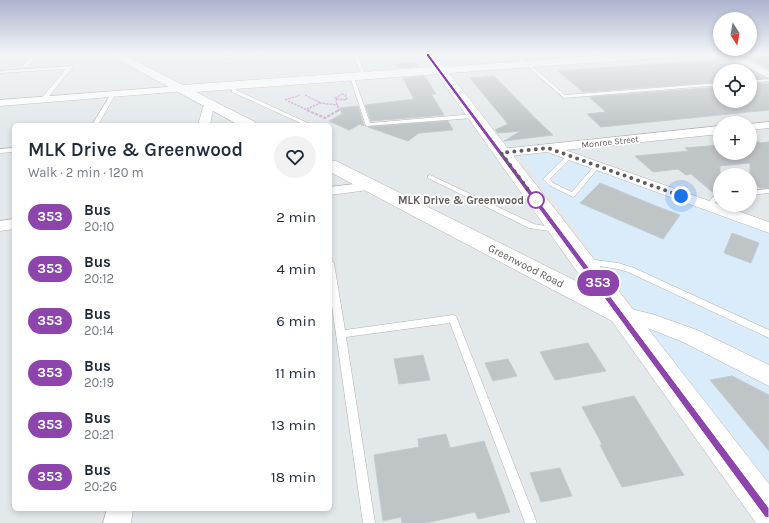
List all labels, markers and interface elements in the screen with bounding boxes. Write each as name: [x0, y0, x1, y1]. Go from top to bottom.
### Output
north arrow: [713, 12, 757, 56]
map controls: [713, 12, 757, 212]
button: locate: [713, 64, 757, 108]
button: +: [713, 116, 757, 160]
street label: Monroe Street: [581, 134, 640, 150]
button: heart: [274, 136, 316, 178]
text: MLK Drive & Greenwood: [28, 139, 243, 161]
text: Walk · 2 min · 120 m: [28, 165, 144, 180]
button: −: [713, 168, 757, 212]
your location: [671, 186, 691, 206]
marker: MLK Drive & Greenwood: [527, 191, 545, 209]
place label: MLK Drive & Greenwood: [398, 194, 524, 207]
text: Bus: [84, 201, 111, 219]
text: 353: [37, 208, 63, 225]
text: 2 min: [276, 208, 316, 226]
text: 20:10: [84, 219, 114, 234]
street label: Greenwood Road: [486, 241, 566, 291]
text: Bus: [84, 253, 111, 271]
text: 353: [37, 260, 63, 277]
text: 4 min: [277, 260, 316, 278]
line badge: 353: [575, 270, 621, 296]
text: 20:12: [84, 271, 114, 286]
text: 353: [585, 274, 611, 291]
text: Bus: [84, 305, 111, 323]
text: 353: [37, 312, 63, 329]
text: 6 min: [276, 312, 316, 330]
text: 20:14: [84, 323, 114, 338]
text: Bus: [84, 357, 111, 375]
text: 353: [37, 364, 63, 381]
text: 11 min: [275, 364, 316, 382]
text: 20:19: [84, 375, 114, 390]
text: Bus: [84, 409, 111, 427]
text: 353: [37, 416, 63, 433]
text: 13 min: [271, 416, 316, 434]
text: 20:21: [84, 427, 114, 442]
text: Bus: [84, 461, 111, 479]
text: 353: [37, 468, 63, 485]
text: 18 min: [271, 468, 316, 486]
text: 20:26: [84, 479, 117, 494]

